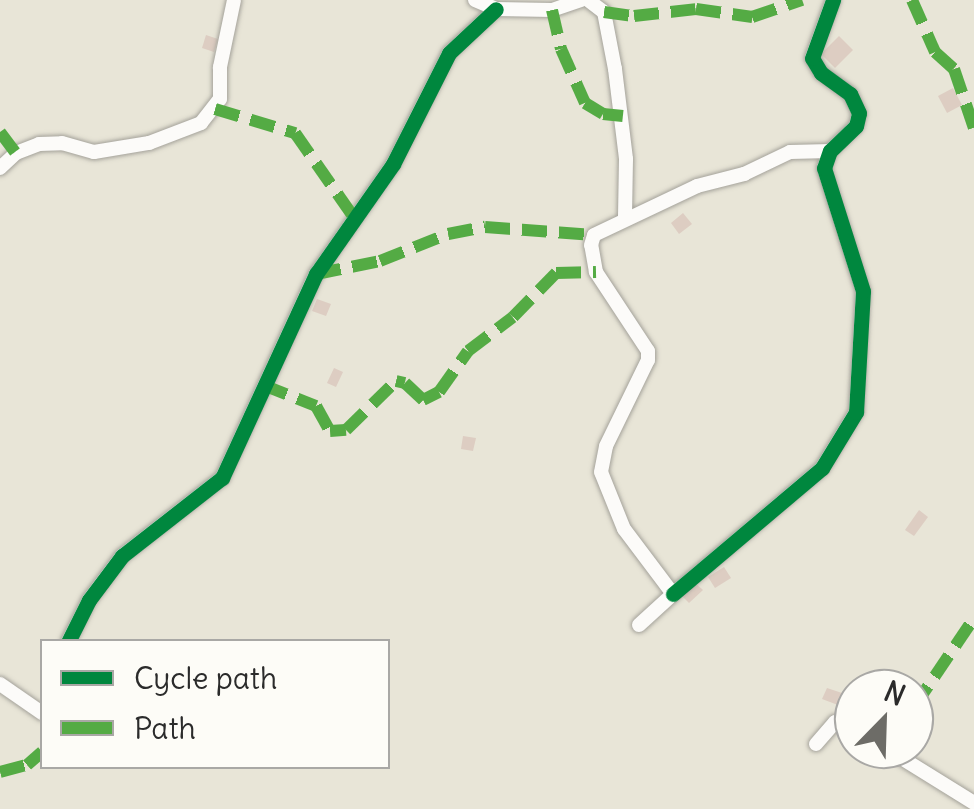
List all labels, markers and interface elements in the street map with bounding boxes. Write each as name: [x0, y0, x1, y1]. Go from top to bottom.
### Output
legend: [40, 639, 390, 769]
text: Cycle path: [134, 659, 277, 697]
north arrow: [834, 669, 934, 769]
text: N: [879, 673, 911, 714]
text: Path: [134, 709, 196, 747]

